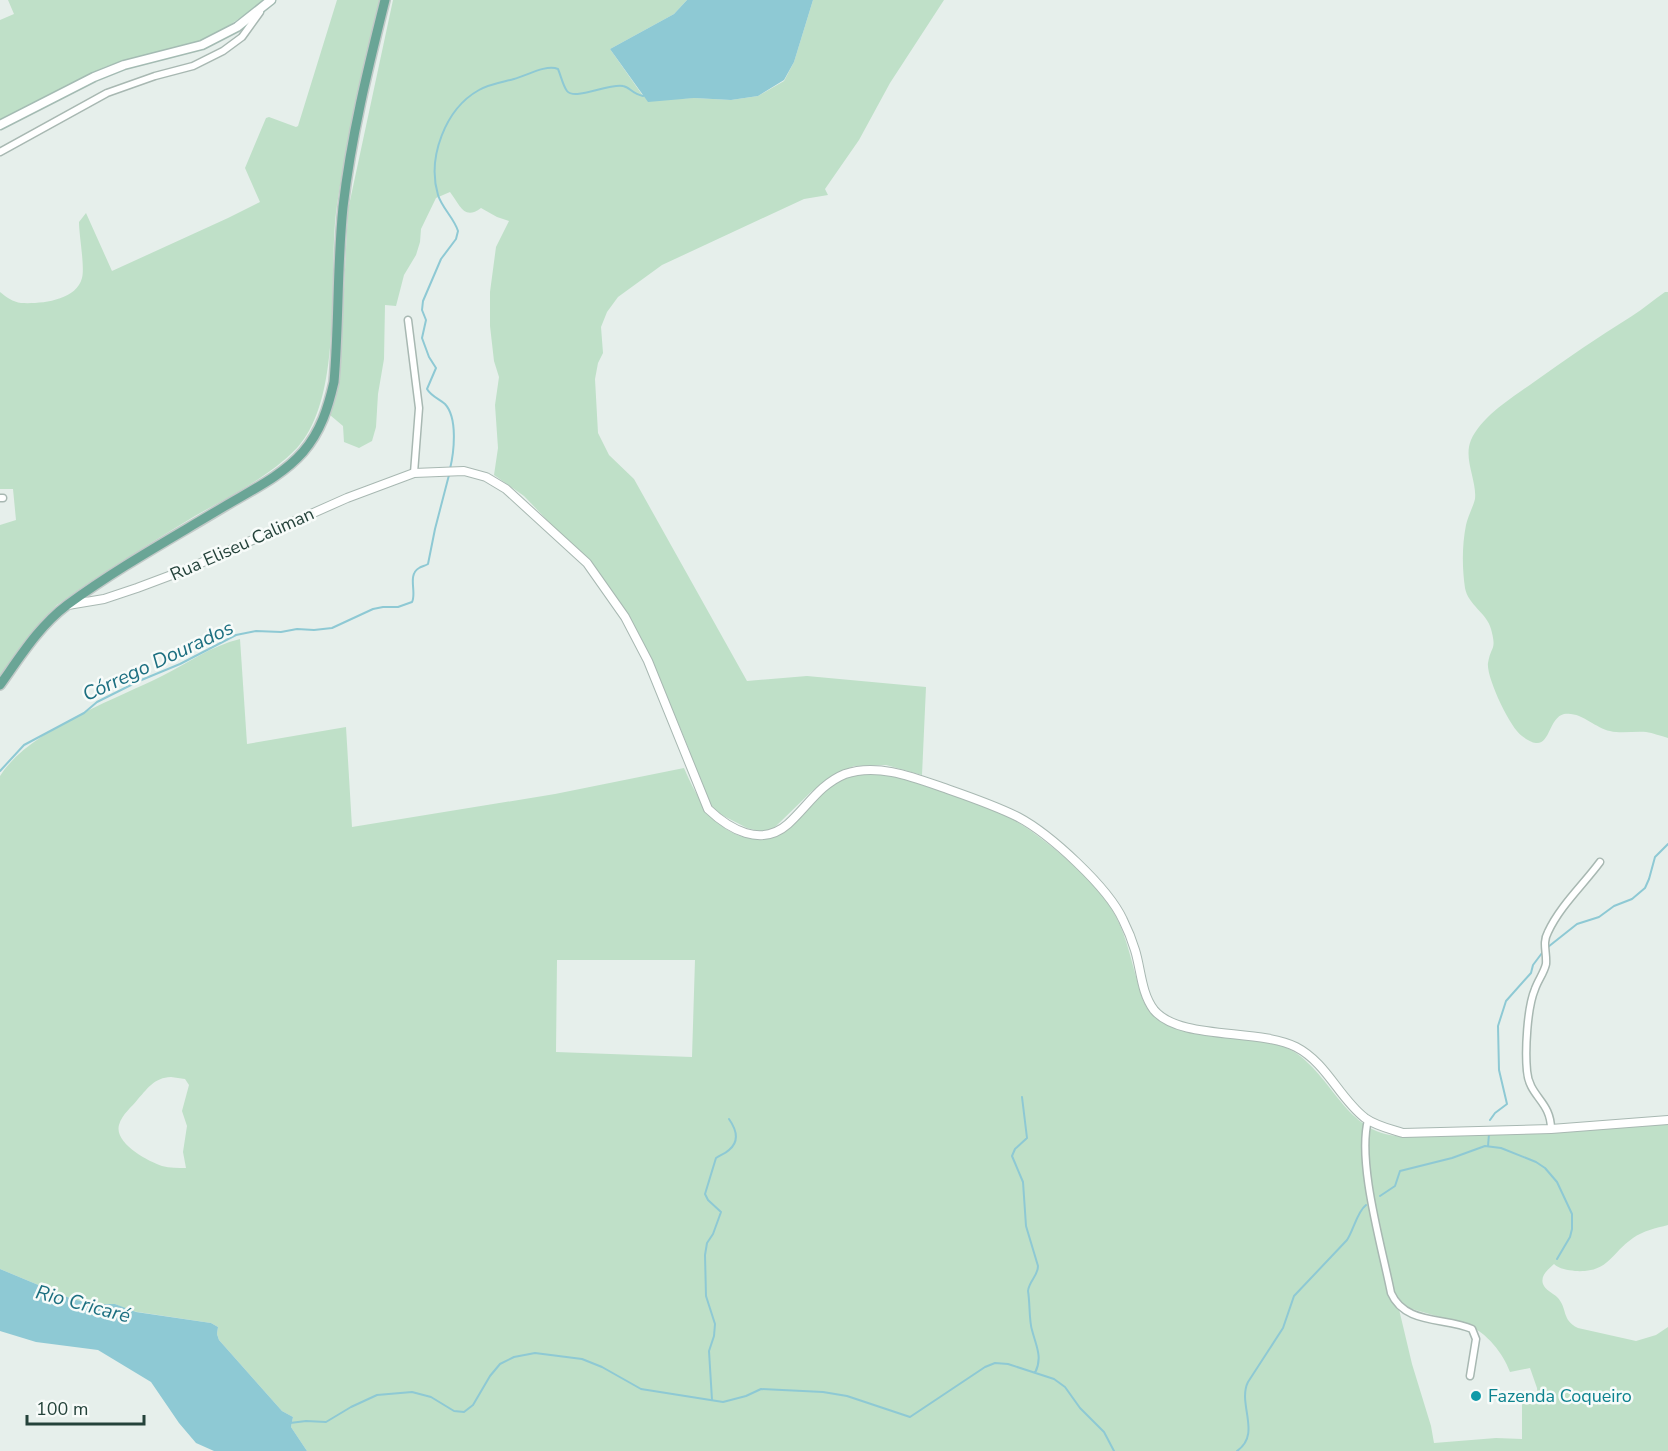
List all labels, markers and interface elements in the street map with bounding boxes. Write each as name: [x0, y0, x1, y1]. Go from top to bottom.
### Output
street label: Rua Eliseu Caliman: [166, 501, 318, 587]
water label: Córrego Dourados: [78, 614, 238, 708]
water label: Rio Cricaré: [33, 1278, 134, 1330]
place label: Fazenda Coqueiro: [1488, 1384, 1632, 1408]
scale bar: [27, 1388, 144, 1426]
marker: Fazenda Coqueiro: [1469, 1389, 1483, 1403]
text: 100 m: [36, 1397, 88, 1421]

